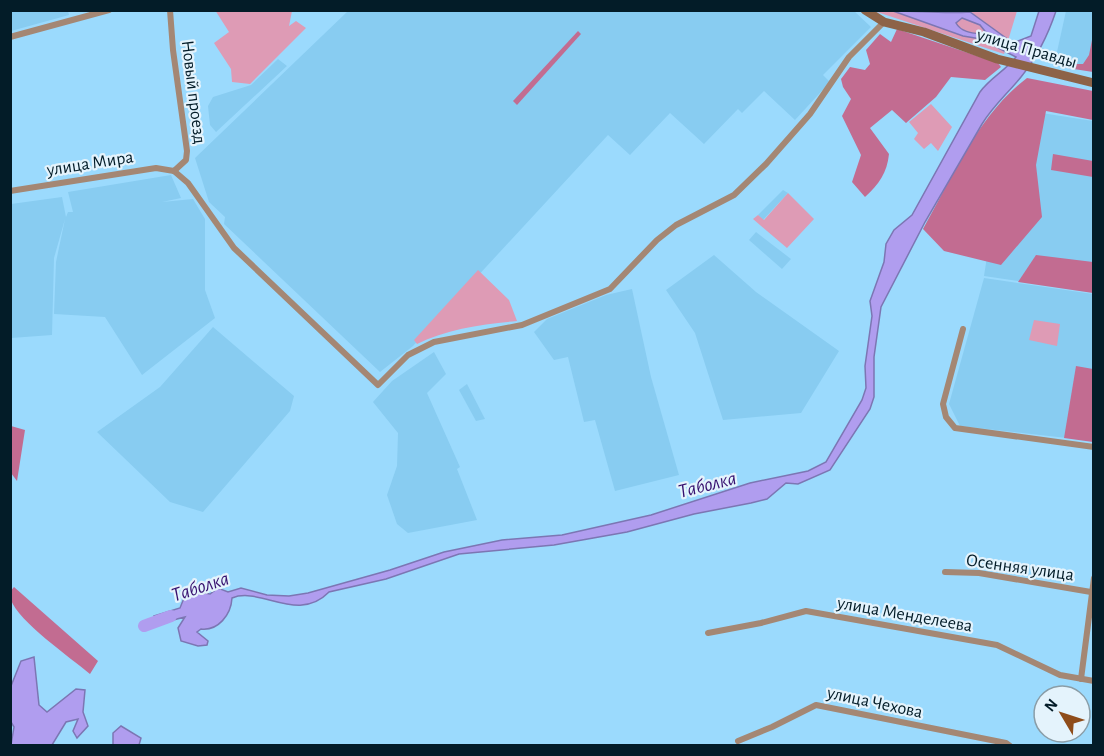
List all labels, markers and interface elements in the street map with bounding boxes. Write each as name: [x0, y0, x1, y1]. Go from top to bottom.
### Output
street label: улица Правды: [974, 26, 1079, 72]
street label: Новый проезд: [178, 39, 208, 145]
street label: улица Мира: [45, 148, 135, 180]
water label: Таболка: [676, 468, 738, 502]
street label: Осенняя улица: [965, 551, 1075, 584]
water label: Таболка: [169, 568, 232, 606]
street label: улица Менделеева: [835, 594, 974, 636]
street label: улица Чехова: [824, 684, 924, 722]
north arrow: [1032, 684, 1092, 744]
text: N: [1041, 696, 1061, 715]

